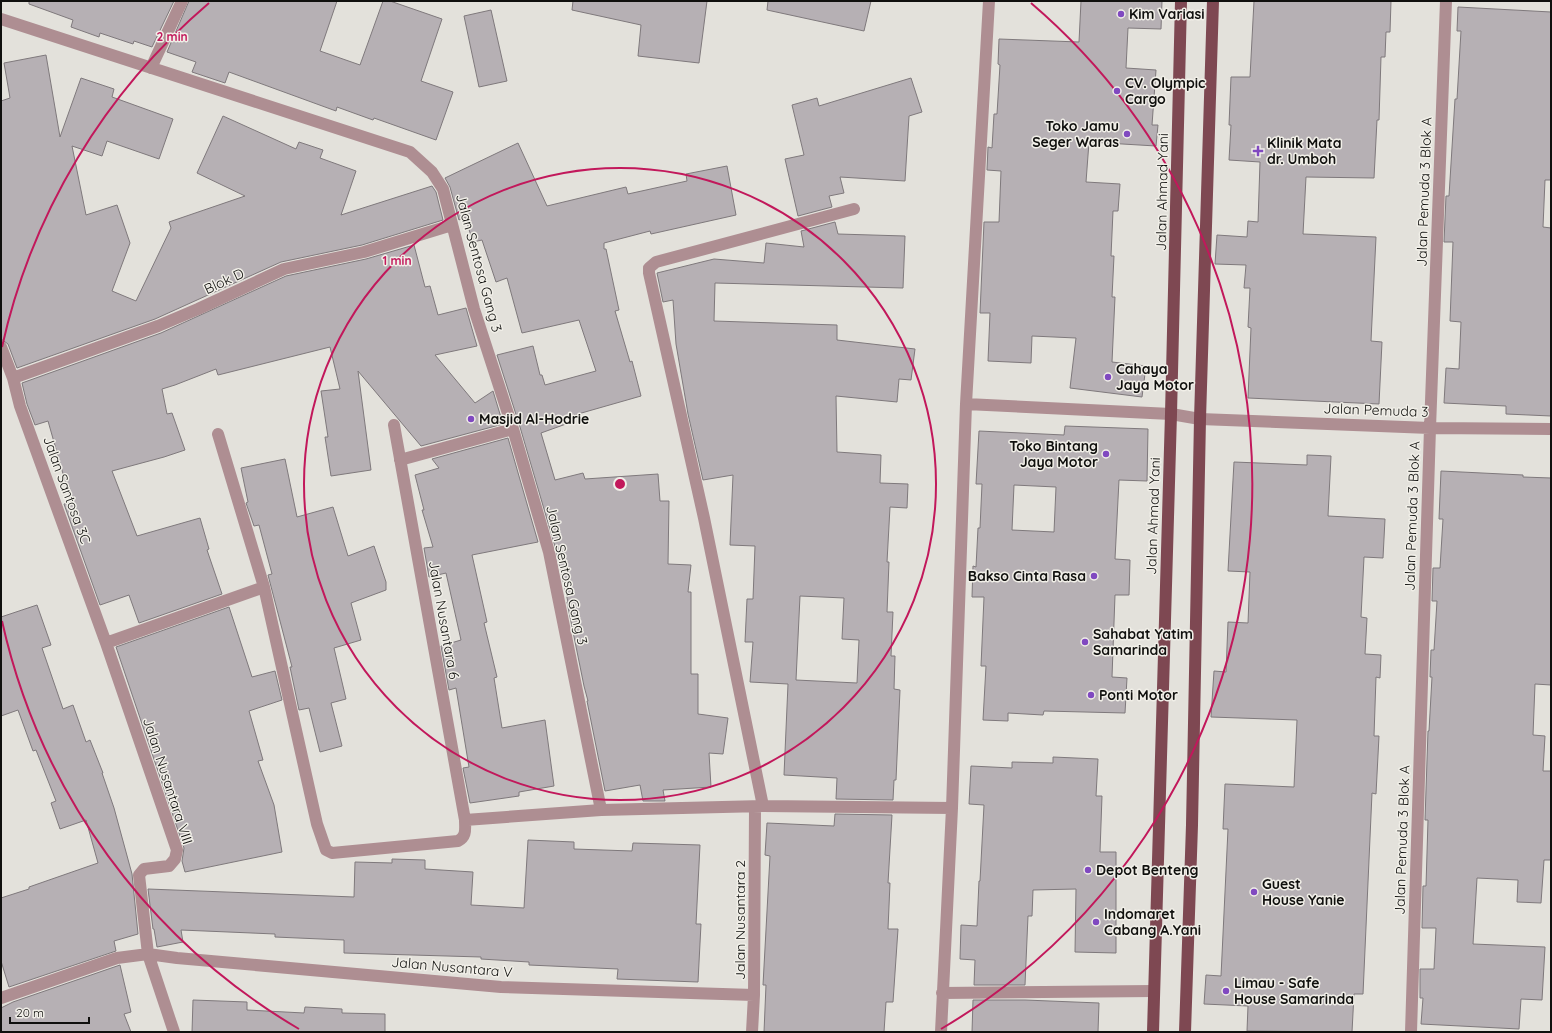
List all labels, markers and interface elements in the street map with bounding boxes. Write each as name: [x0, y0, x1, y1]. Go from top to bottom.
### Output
place label: Kim Variasi: [1129, 5, 1205, 23]
marker: Kim Variasi: [1116, 9, 1126, 19]
text: 2 min: [156, 29, 188, 44]
place label: CV. Olympic Cargo: [1125, 74, 1205, 108]
marker: CV. Olympic Cargo: [1112, 86, 1122, 96]
place label: Toko Jamu Seger Waras: [1032, 117, 1119, 151]
street label: Jalan Pemuda 3 Blok A: [1412, 117, 1436, 267]
marker: Toko Jamu Seger Waras: [1122, 129, 1132, 139]
street label: Jalan Ahmad Yani: [1152, 133, 1172, 251]
place label: Klinik Mata dr. Umboh: [1267, 134, 1342, 168]
marker: Klinik Mata dr. Umboh: [1252, 145, 1264, 157]
street label: Jalan Sentosa Gang 3: [452, 192, 506, 334]
text: 1 min: [382, 253, 412, 268]
street label: Blok D: [201, 264, 247, 298]
place label: Cahaya Jaya Motor: [1116, 360, 1194, 394]
marker: Cahaya Jaya Motor: [1103, 372, 1113, 382]
street label: Jalan Pemuda 3: [1323, 399, 1429, 421]
place label: Masjid Al-Hodrie: [479, 410, 589, 428]
marker: Masjid Al-Hodrie: [466, 414, 476, 424]
street label: Jalan Santosa 3C: [39, 434, 95, 546]
place label: Toko Bintang Jaya Motor: [1009, 437, 1098, 471]
street label: Jalan Pemuda 3 Blok A: [1400, 441, 1424, 591]
marker: Toko Bintang Jaya Motor: [1101, 449, 1111, 459]
street label: Jalan Ahmad Yani: [1142, 457, 1164, 575]
centre of rings: [613, 477, 627, 491]
street label: Jalan Sentosa Gang 3: [542, 504, 592, 646]
street label: Jalan Nusantara 6: [425, 559, 463, 681]
place label: Bakso Cinta Rasa: [968, 567, 1086, 585]
marker: Bakso Cinta Rasa: [1089, 571, 1099, 581]
place label: Sahabat Yatim Samarinda: [1093, 625, 1193, 659]
marker: Sahabat Yatim Samarinda: [1080, 637, 1090, 647]
place label: Ponti Motor: [1099, 686, 1178, 704]
marker: Ponti Motor: [1086, 690, 1096, 700]
street label: Jalan Nusantara VIII: [139, 715, 197, 847]
street label: Jalan Pemuda 3 Blok A: [1390, 765, 1414, 915]
street label: Jalan Nusantara 2: [731, 860, 749, 980]
place label: Depot Benteng: [1096, 861, 1199, 879]
marker: Depot Benteng: [1083, 865, 1093, 875]
place label: Guest House Yanie: [1262, 875, 1345, 909]
marker: Guest House Yanie: [1249, 887, 1259, 897]
place label: Indomaret Cabang A.Yani: [1104, 905, 1201, 939]
marker: Indomaret Cabang A.Yani: [1091, 917, 1101, 927]
street label: Jalan Nusantara V: [391, 953, 513, 981]
place label: Limau - Safe House Samarinda: [1234, 974, 1354, 1008]
marker: Limau - Safe House Samarinda: [1221, 986, 1231, 996]
scale bar: [10, 999, 89, 1025]
text: 20 m: [16, 1005, 44, 1020]

